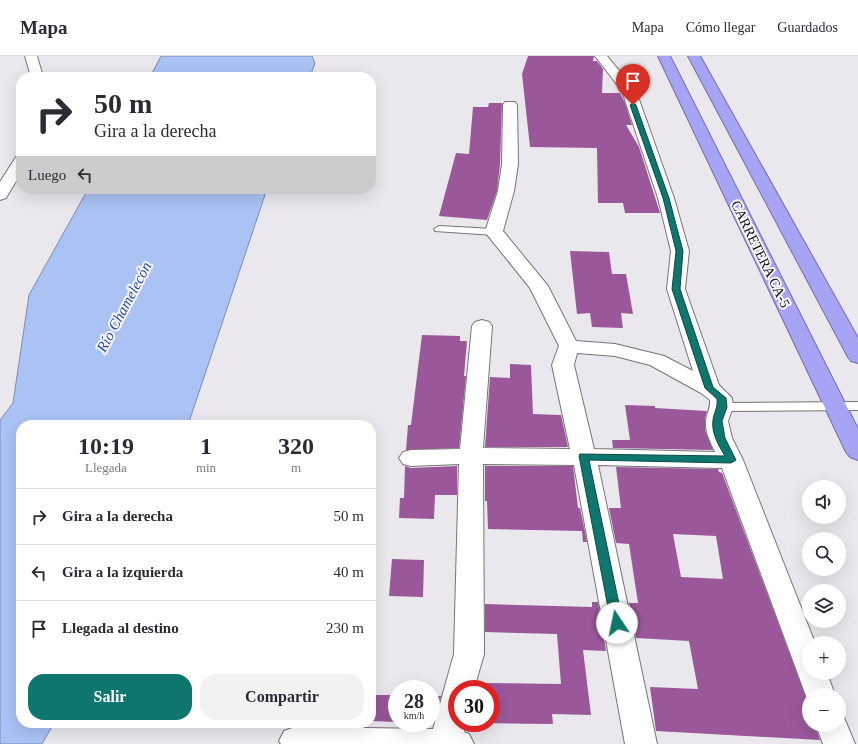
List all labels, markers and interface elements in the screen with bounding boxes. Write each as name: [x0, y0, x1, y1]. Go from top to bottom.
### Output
text: Mapa: [20, 17, 68, 38]
text: Mapa: [632, 20, 664, 35]
text: Cómo llegar: [686, 20, 755, 35]
text: Guardados: [777, 20, 838, 35]
pin: [616, 64, 650, 105]
icon: arrive: [622, 70, 644, 92]
icon: right: [28, 88, 80, 140]
text: 50 m: [94, 88, 152, 119]
text: Gira a la derecha: [94, 121, 216, 141]
icon: left: [74, 164, 96, 186]
text: Luego: [28, 167, 66, 183]
street label: CARRETERA CA-5: [728, 198, 793, 310]
water label: Río Chamelecón: [93, 259, 154, 356]
text: 10:19: [78, 433, 134, 459]
text: 1: [200, 433, 212, 459]
text: 320: [278, 433, 314, 459]
text: Llegada: [85, 460, 127, 475]
text: min: [196, 460, 216, 475]
text: m: [291, 460, 301, 475]
map controls: [802, 480, 846, 732]
button: sound: [802, 480, 846, 524]
icon: right: [28, 506, 50, 528]
text: Gira a la derecha: [62, 508, 173, 524]
text: 50 m: [334, 508, 364, 524]
button: search: [802, 532, 846, 576]
icon: left: [28, 562, 50, 584]
text: Gira a la izquierda: [62, 564, 183, 580]
text: 40 m: [334, 564, 364, 580]
button: layers: [802, 584, 846, 628]
position arrow: [596, 602, 638, 644]
icon: arrive: [28, 618, 50, 640]
text: Llegada al destino: [62, 620, 179, 636]
text: 230 m: [326, 620, 364, 636]
button: +: [802, 636, 846, 680]
button: Salir: [28, 674, 192, 720]
button: Compartir: [200, 674, 364, 720]
speed limit sign: 30: [448, 680, 500, 732]
button: −: [802, 688, 846, 732]
text: 28: [404, 690, 424, 712]
text: km/h: [404, 710, 424, 721]

